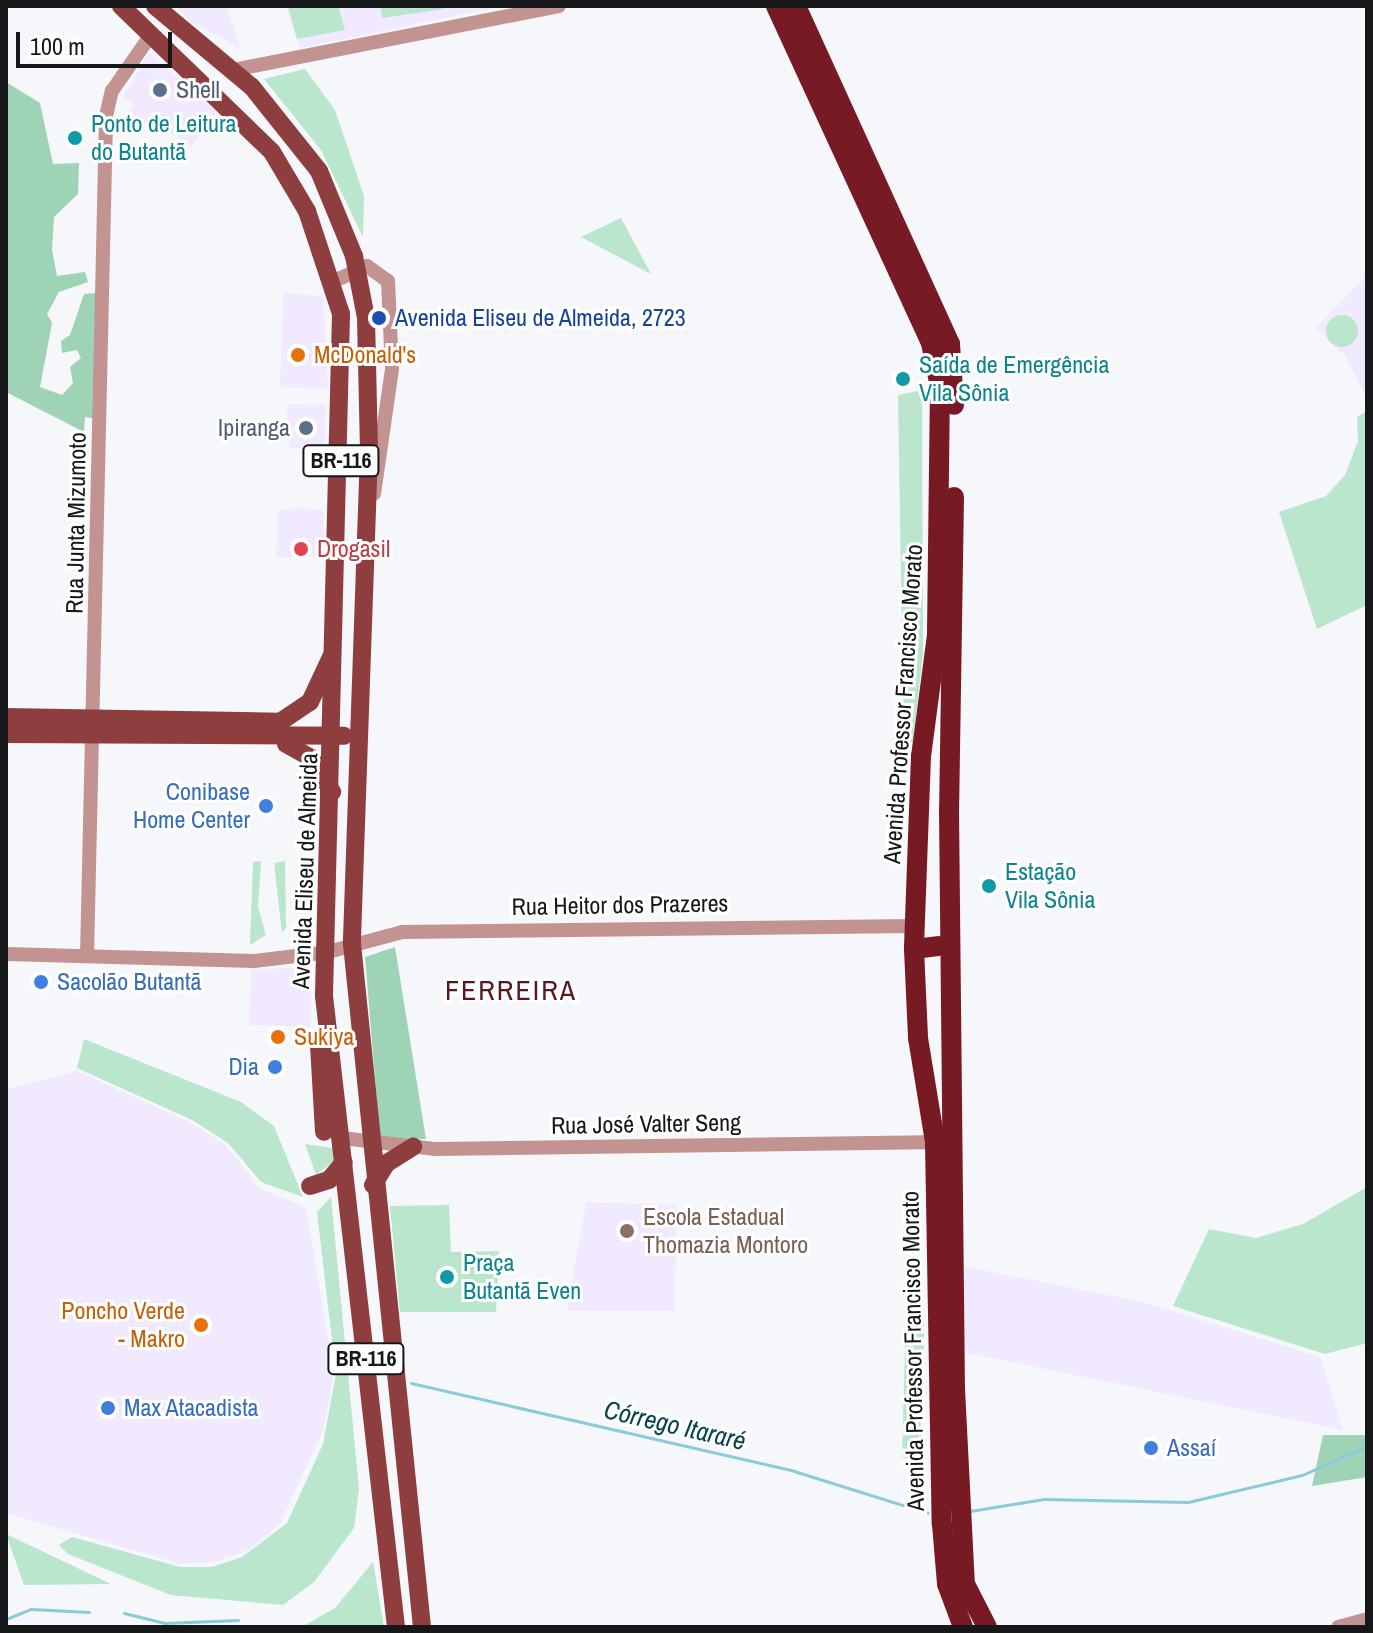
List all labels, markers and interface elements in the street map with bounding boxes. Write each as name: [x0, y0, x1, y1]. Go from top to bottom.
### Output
scale bar: [20, 16, 176, 66]
text: 100 m: [30, 30, 85, 62]
place label: Shell: [176, 76, 220, 104]
marker: Shell: [151, 81, 169, 99]
place label: Ponto de Leitura do Butantã: [91, 110, 237, 166]
marker: Ponto de Leitura do Butantã: [66, 129, 84, 147]
place label: Avenida Eliseu de Almeida, 2723: [395, 304, 687, 332]
marker: Avenida Eliseu de Almeida, 2723: [370, 309, 388, 327]
place label: McDonald's: [314, 341, 416, 369]
marker: McDonald's: [289, 346, 307, 364]
place label: Saída de Emergência Vila Sônia: [919, 351, 1109, 407]
marker: Saída de Emergência Vila Sônia: [894, 370, 912, 388]
place label: Ipiranga: [218, 414, 290, 442]
marker: Ipiranga: [297, 419, 315, 437]
street label: Rua Junta Mizumoto: [60, 432, 92, 614]
road number: BR-116: [301, 443, 381, 479]
place label: Drogasil: [317, 535, 390, 563]
marker: Drogasil: [292, 540, 310, 558]
street label: Avenida Professor Francisco Morato: [877, 543, 929, 865]
street label: Avenida Eliseu de Almeida: [286, 752, 324, 990]
place label: Conibase Home Center: [133, 778, 250, 834]
marker: Conibase Home Center: [257, 797, 275, 815]
place label: Estação Vila Sônia: [1005, 858, 1095, 914]
marker: Estação Vila Sônia: [980, 877, 998, 895]
street label: Rua Heitor dos Prazeres: [511, 889, 729, 921]
place label: Sacolão Butantã: [57, 968, 201, 996]
marker: Sacolão Butantã: [32, 973, 50, 991]
district label: FERREIRA: [445, 973, 577, 1007]
place label: Sukiya: [294, 1023, 354, 1051]
marker: Sukiya: [269, 1028, 287, 1046]
place label: Dia: [228, 1053, 259, 1081]
marker: Dia: [266, 1058, 284, 1076]
street label: Rua José Valter Seng: [551, 1108, 741, 1140]
street label: Avenida Professor Francisco Morato: [896, 1191, 930, 1511]
place label: Escola Estadual Thomazia Montoro: [643, 1203, 808, 1259]
marker: Escola Estadual Thomazia Montoro: [618, 1222, 636, 1240]
place label: Praça Butantã Even: [463, 1249, 581, 1305]
marker: Praça Butantã Even: [438, 1268, 456, 1286]
place label: Poncho Verde - Makro: [61, 1297, 185, 1353]
marker: Poncho Verde - Makro: [192, 1316, 210, 1334]
road number: BR-116: [326, 1341, 406, 1377]
place label: Max Atacadista: [124, 1394, 260, 1422]
water label: Córrego Itararé: [601, 1394, 749, 1456]
marker: Max Atacadista: [99, 1399, 117, 1417]
place label: Assaí: [1167, 1434, 1216, 1462]
marker: Assaí: [1142, 1439, 1160, 1457]

